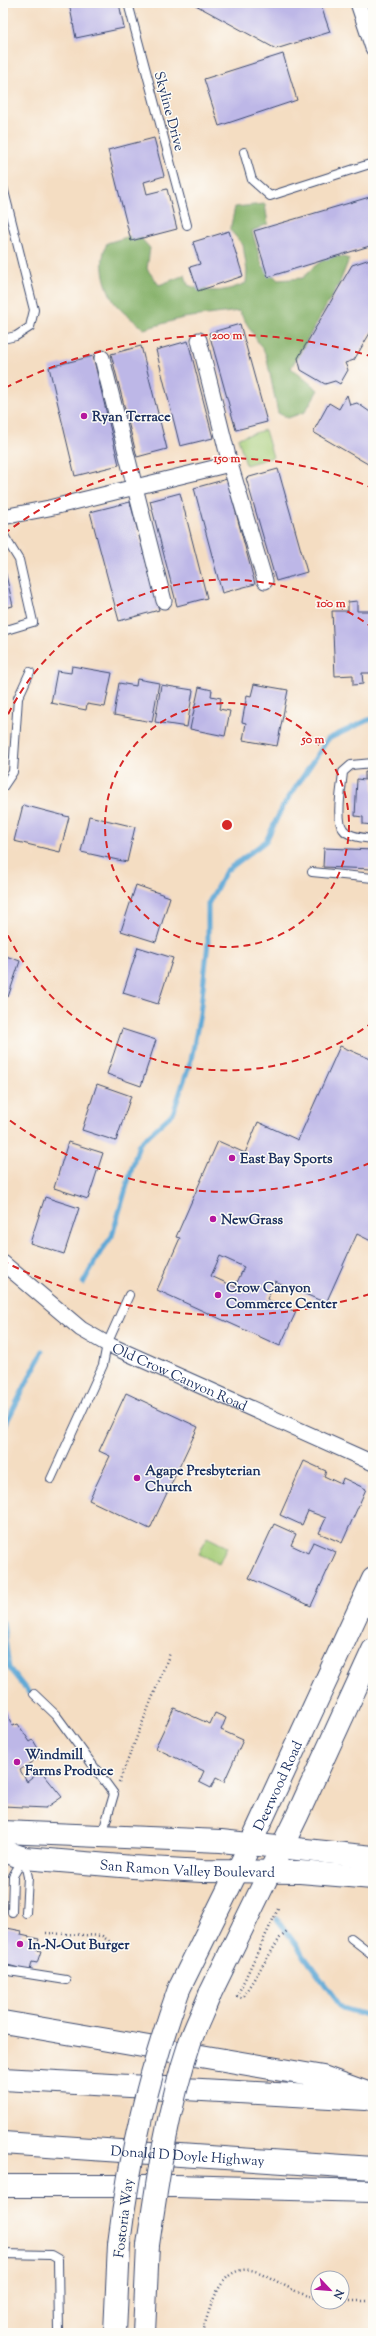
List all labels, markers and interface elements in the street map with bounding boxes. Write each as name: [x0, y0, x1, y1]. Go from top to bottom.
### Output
street label: Skyline Drive: [148, 69, 188, 154]
text: 200 m: [212, 327, 242, 345]
place label: Ryan Terrace: [92, 408, 171, 428]
marker: Ryan Terrace: [79, 411, 89, 421]
text: 150 m: [212, 450, 241, 468]
text: 100 m: [315, 595, 346, 613]
text: 50 m: [301, 731, 325, 749]
centre of rings: [220, 818, 234, 832]
place label: East Bay Sports: [240, 1150, 333, 1170]
marker: East Bay Sports: [227, 1153, 237, 1163]
place label: NewGrass: [221, 1211, 283, 1231]
marker: NewGrass: [208, 1214, 218, 1224]
place label: Crow Canyon Commerce Center: [226, 1279, 338, 1315]
marker: Crow Canyon Commerce Center: [213, 1290, 223, 1300]
street label: Old Crow Canyon Road: [108, 1339, 250, 1417]
place label: Agape Presbyterian Church: [145, 1462, 262, 1498]
marker: Agape Presbyterian Church: [132, 1473, 142, 1483]
street label: Deerwood Road: [250, 1738, 309, 1835]
place label: Windmill Farms Produce: [25, 1746, 114, 1782]
marker: Windmill Farms Produce: [12, 1757, 22, 1767]
street label: San Ramon Valley Boulevard: [99, 1856, 275, 1884]
place label: In-N-Out Burger: [28, 1936, 130, 1956]
marker: In-N-Out Burger: [15, 1939, 25, 1949]
street label: Donald D Doyle Highway: [110, 2142, 265, 2173]
street label: Fostoria Way: [110, 2177, 140, 2259]
north arrow: [310, 2270, 350, 2310]
text: N: [329, 2286, 348, 2302]

